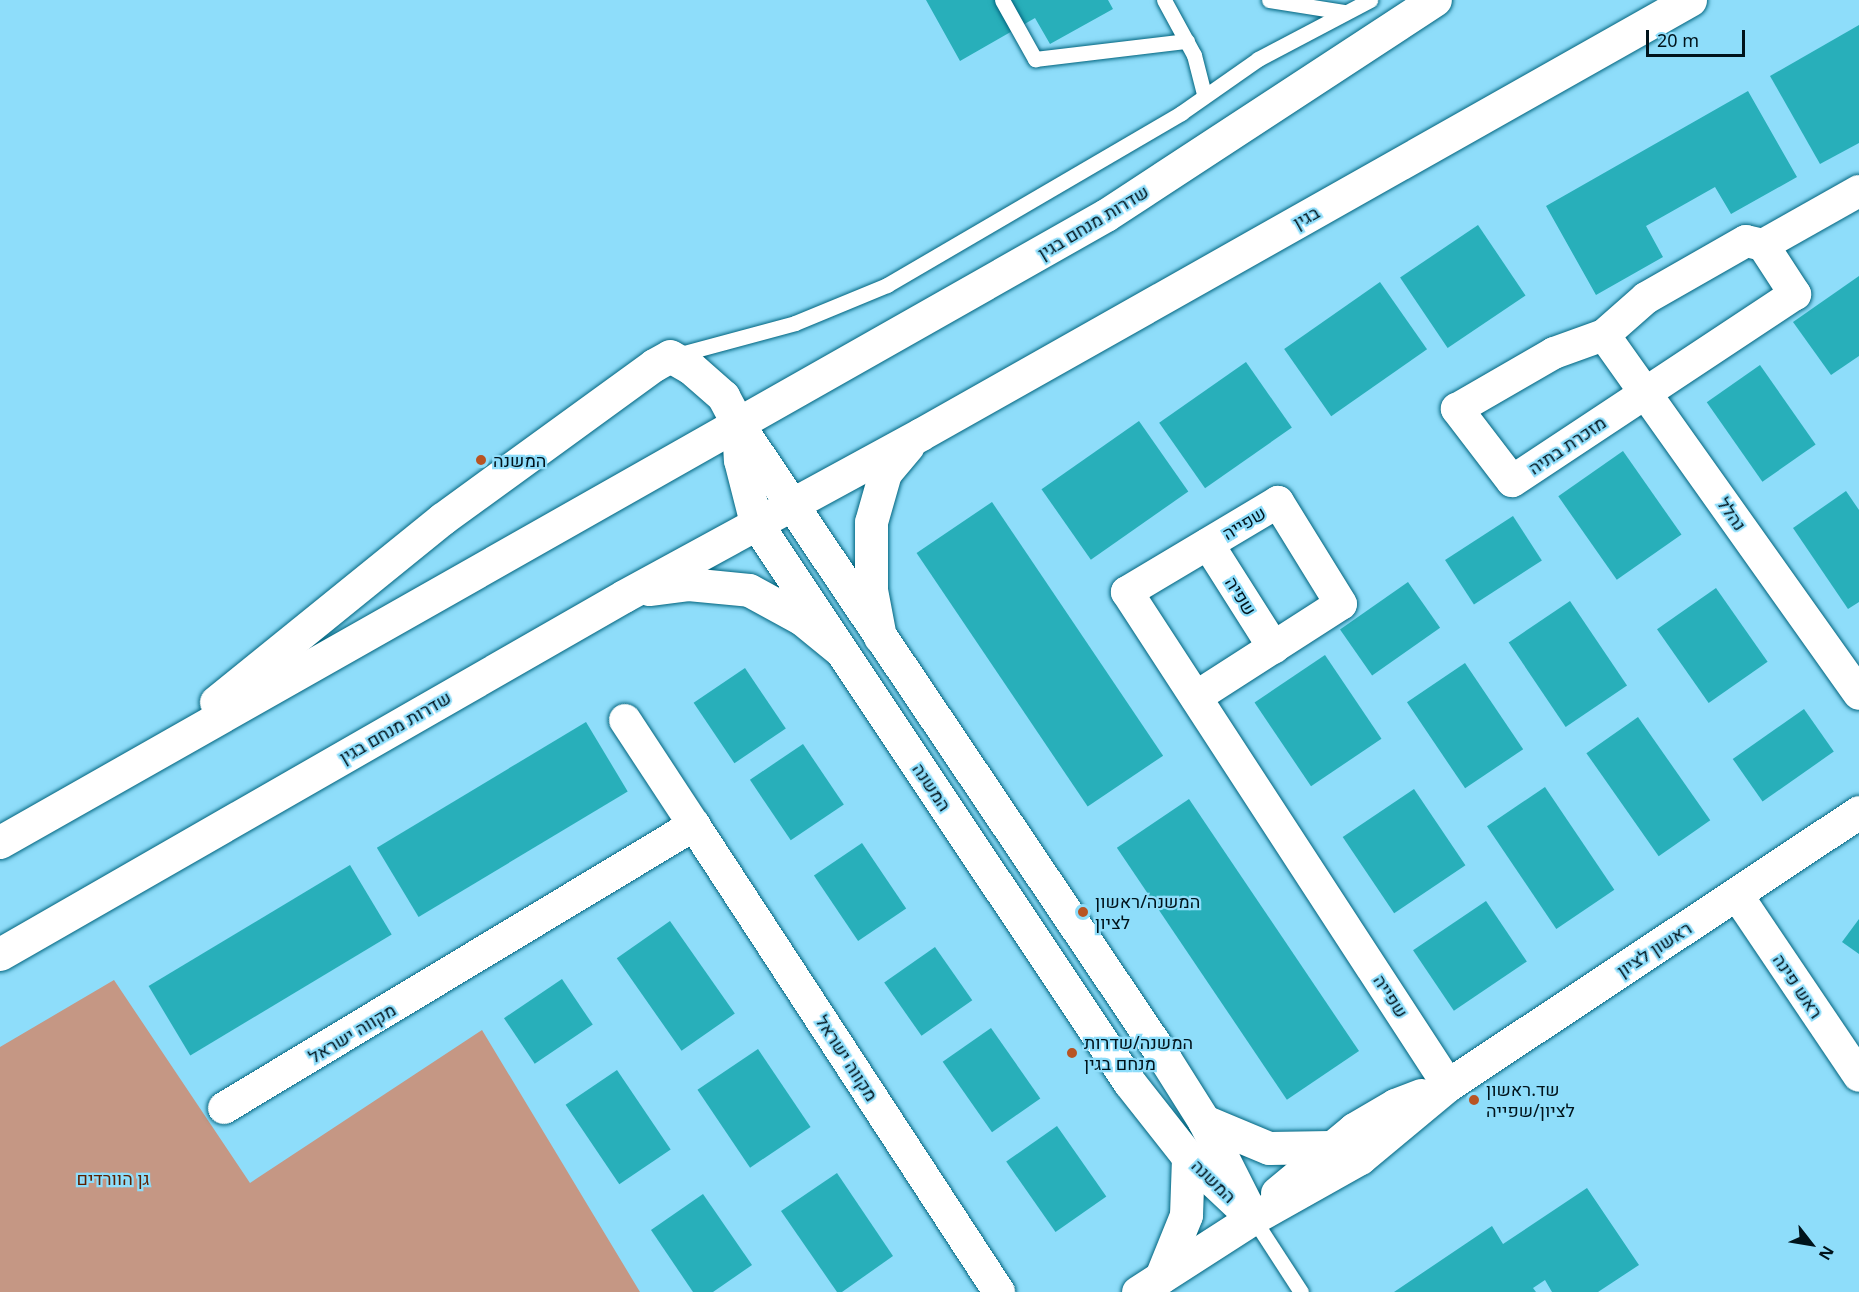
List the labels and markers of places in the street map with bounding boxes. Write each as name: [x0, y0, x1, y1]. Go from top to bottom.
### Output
place label: המשנה: [493, 449, 546, 471]
marker: המשנה: [474, 453, 488, 467]
place label: המשנה/ראשון לציון: [1095, 891, 1200, 934]
marker: המשנה/ראשון לציון: [1076, 905, 1090, 919]
place label: המשנה/שדרות מנחם בגין: [1084, 1032, 1193, 1074]
marker: המשנה/שדרות מנחם בגין: [1065, 1046, 1079, 1060]
place label: שד.ראשון לציון/שפייה: [1486, 1079, 1575, 1122]
marker: שד.ראשון לציון/שפייה: [1467, 1093, 1481, 1107]

